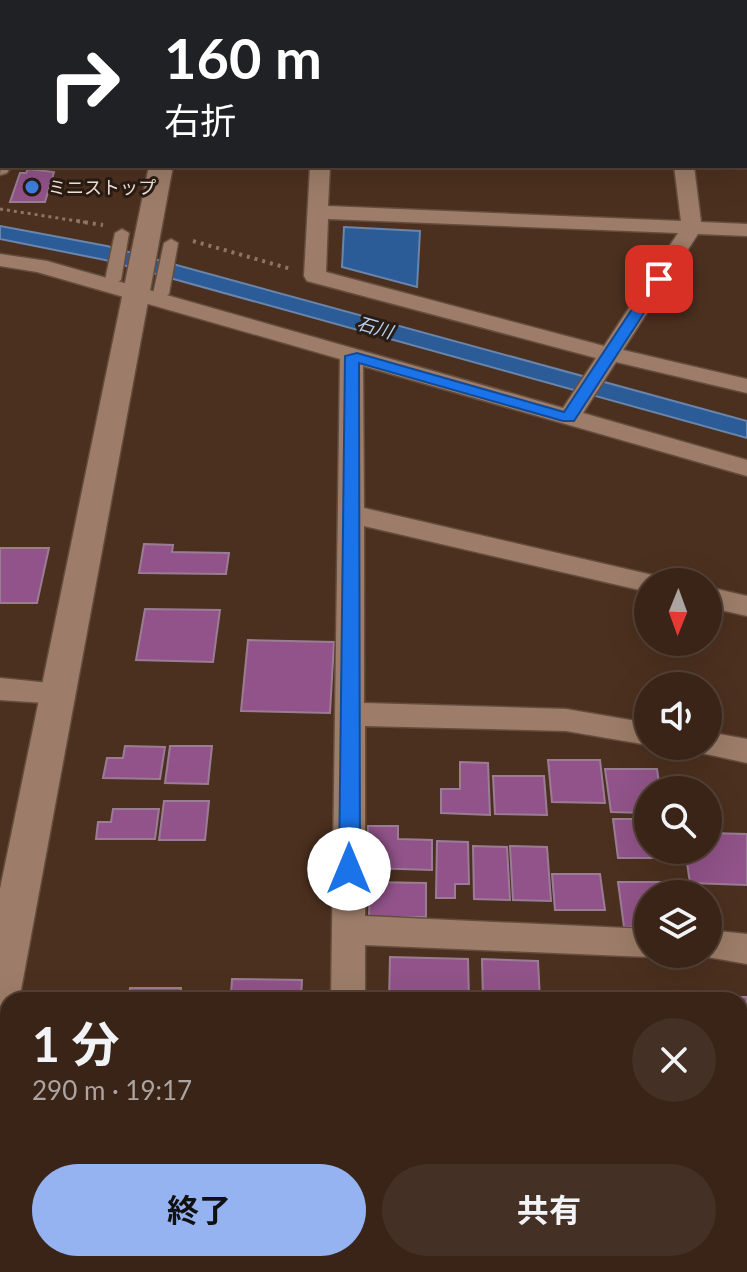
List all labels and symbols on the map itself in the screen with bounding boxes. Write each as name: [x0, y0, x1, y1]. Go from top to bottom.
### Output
place label: ミニストップ: [48, 176, 156, 198]
marker: ミニストップ: [23, 178, 41, 196]
pin: [625, 245, 693, 313]
water label: 石川: [355, 311, 397, 343]
north arrow: [634, 568, 722, 656]
position arrow: [307, 827, 391, 911]

